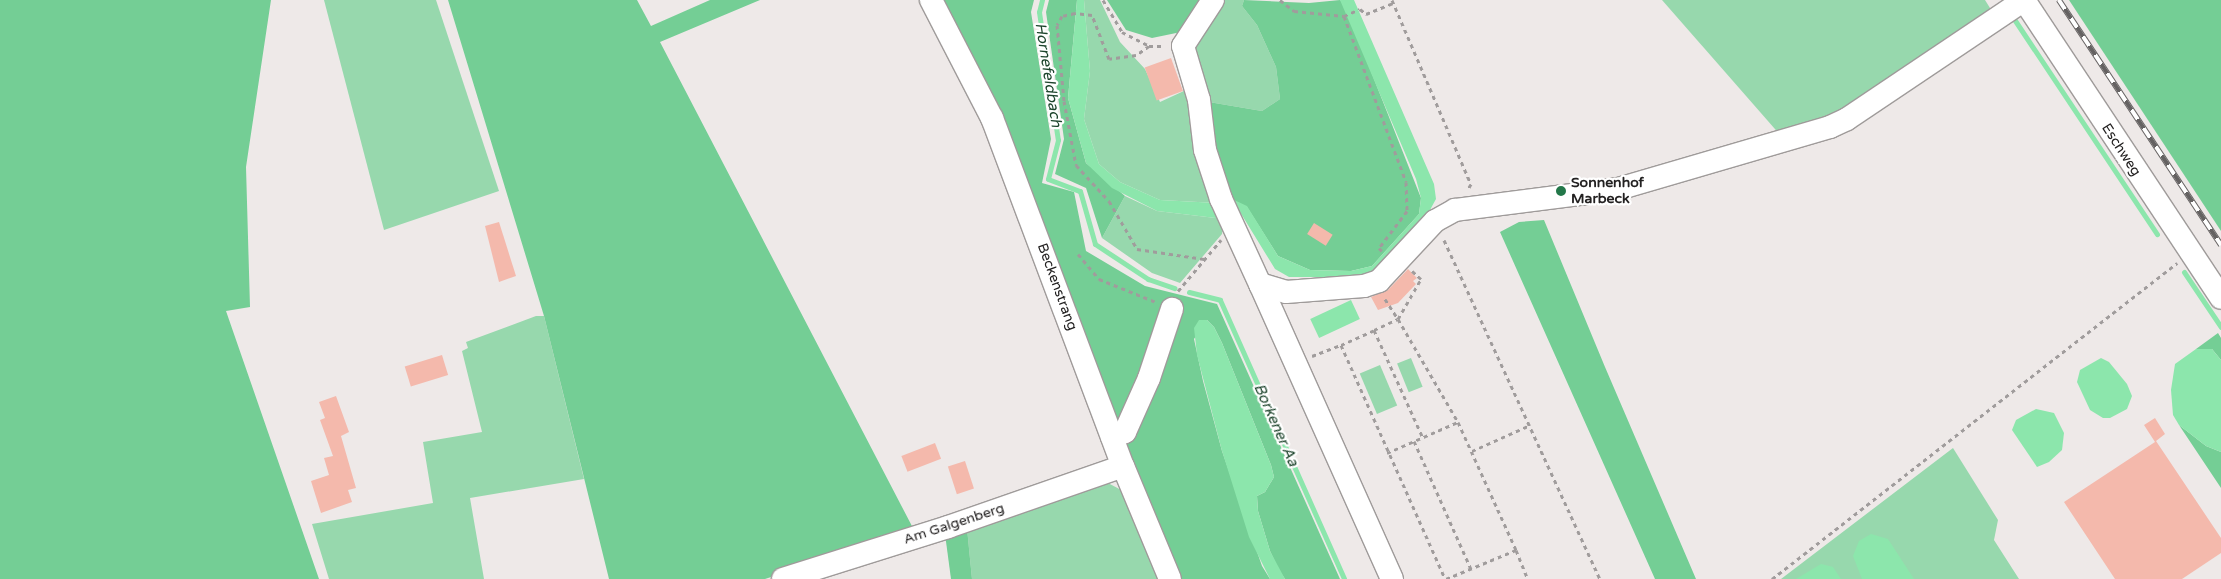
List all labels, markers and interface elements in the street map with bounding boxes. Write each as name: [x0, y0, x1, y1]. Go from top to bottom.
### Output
water label: Hornefeldbach: [1031, 21, 1065, 129]
street label: Eschweg: [2098, 121, 2144, 179]
place label: Sonnenhof Marbeck: [1571, 175, 1644, 208]
marker: Sonnenhof Marbeck: [1555, 185, 1567, 197]
street label: Beckenstrang: [1033, 241, 1081, 333]
water label: Borkener Aa: [1250, 381, 1302, 469]
street label: Am Galgenberg: [902, 500, 1006, 548]

